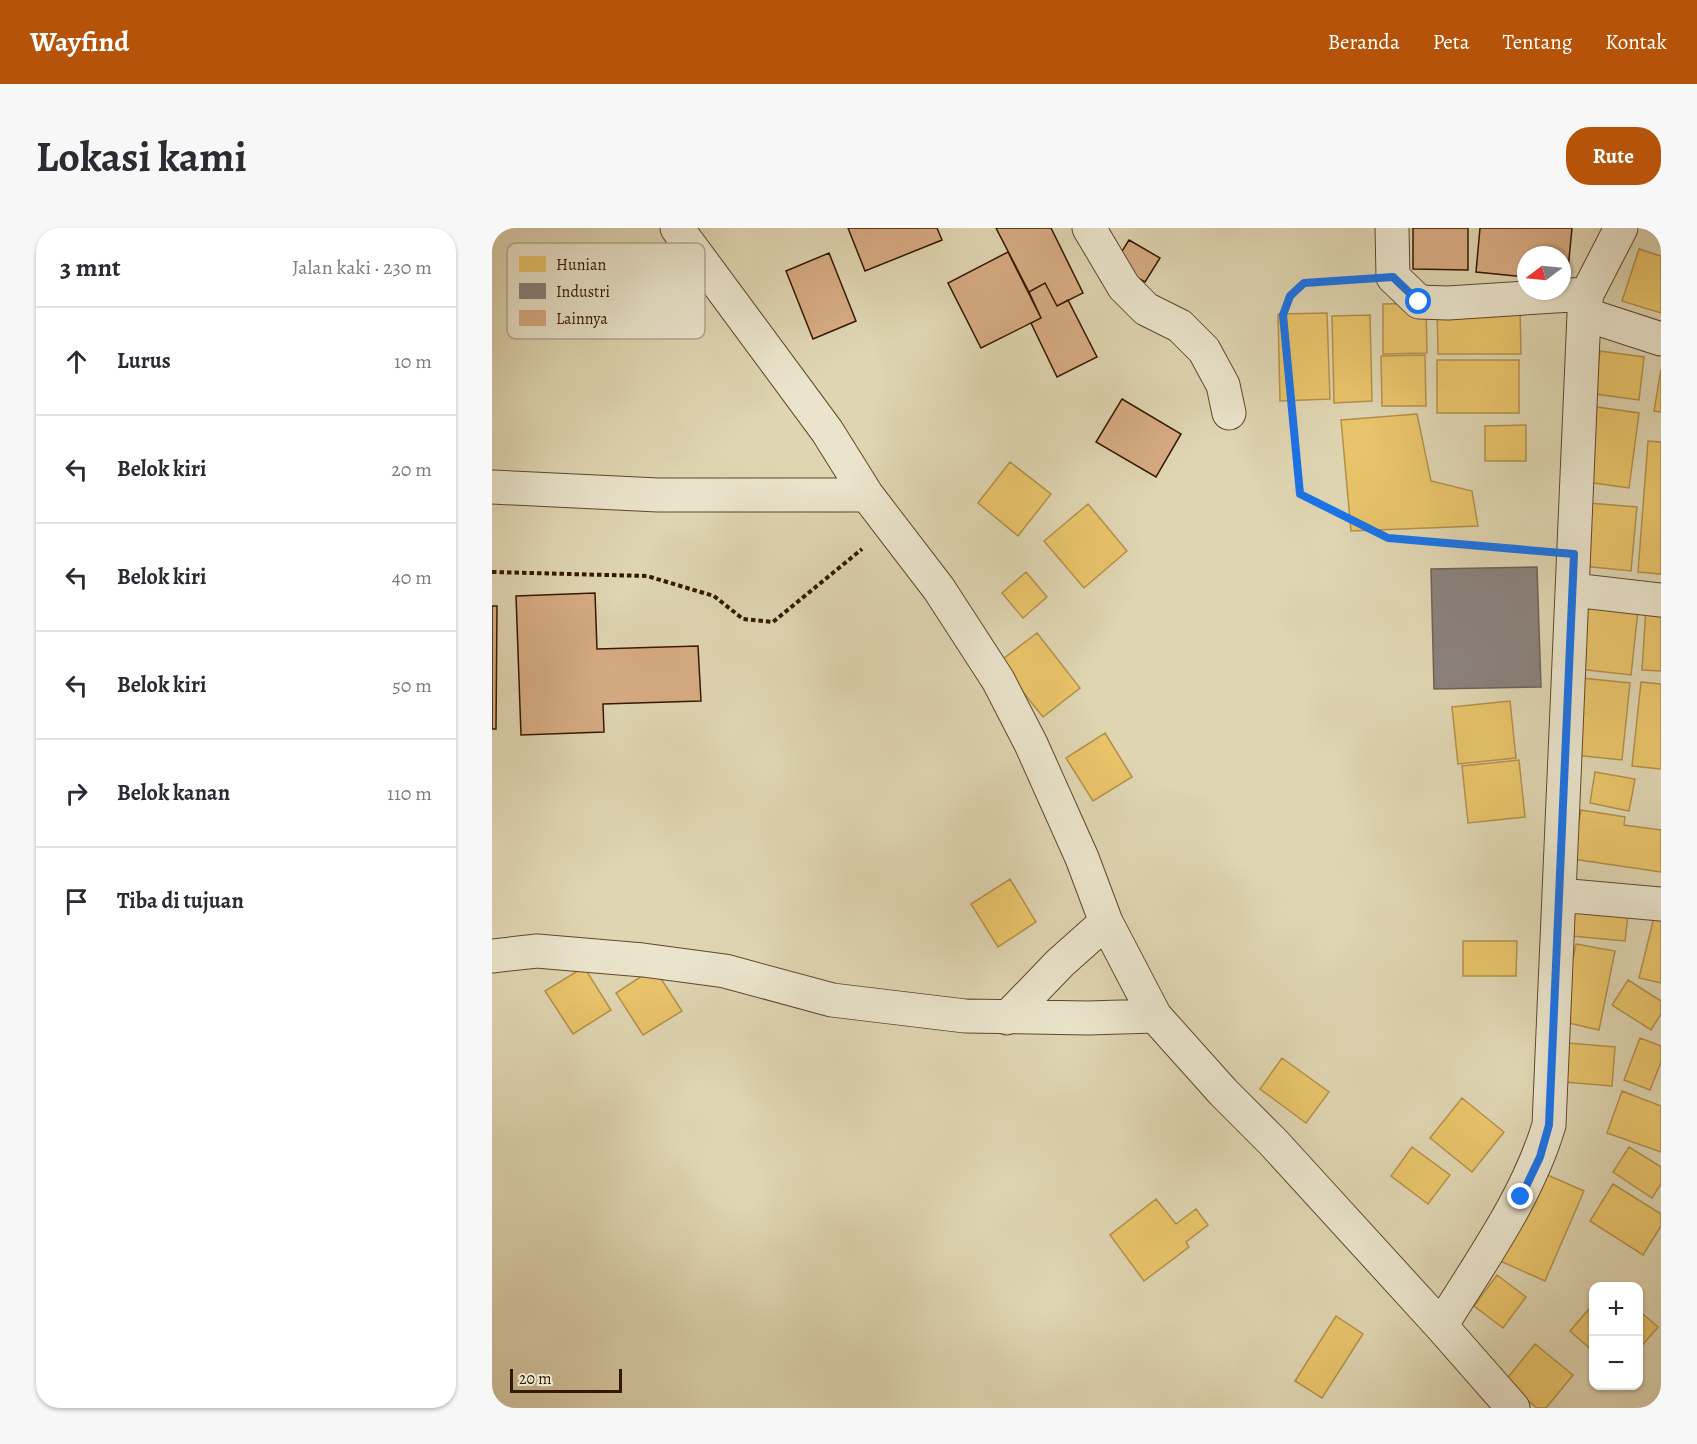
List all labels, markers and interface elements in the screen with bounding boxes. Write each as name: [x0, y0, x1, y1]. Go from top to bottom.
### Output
text: Wayfind: [30, 23, 129, 61]
text: Beranda: [1328, 28, 1400, 56]
text: Peta: [1433, 28, 1469, 56]
text: Tentang: [1502, 28, 1572, 56]
text: Kontak: [1605, 28, 1667, 56]
button: Rute: [1566, 127, 1661, 185]
text: Lokasi kami: [36, 128, 247, 185]
legend: [507, 243, 705, 339]
north arrow: [1517, 246, 1571, 300]
text: 3 mnt: [60, 250, 121, 285]
text: Jalan kaki · 230 m: [292, 254, 432, 281]
text: Hunian: [556, 254, 606, 276]
text: Industri: [556, 281, 610, 303]
route start: [1405, 288, 1431, 314]
text: Lainnya: [556, 308, 608, 330]
icon: ahead: [60, 345, 93, 378]
text: Lurus: [117, 346, 171, 376]
text: 10 m: [394, 348, 432, 375]
icon: left: [60, 453, 93, 486]
text: Belok kiri: [117, 454, 206, 484]
text: 20 m: [391, 456, 432, 483]
icon: left: [60, 561, 93, 594]
text: Belok kiri: [117, 562, 206, 592]
text: 40 m: [392, 564, 432, 591]
icon: left: [60, 669, 93, 702]
text: Belok kiri: [117, 670, 206, 700]
text: 50 m: [392, 672, 432, 699]
icon: right: [60, 777, 93, 810]
text: Belok kanan: [117, 778, 230, 808]
text: 110 m: [387, 780, 432, 807]
icon: arrive: [60, 885, 93, 918]
text: Tiba di tujuan: [117, 886, 244, 916]
route end: [1507, 1183, 1533, 1209]
map controls: [1589, 1282, 1643, 1390]
button: +: [1589, 1282, 1643, 1336]
button: −: [1589, 1336, 1643, 1390]
scale bar: [510, 1366, 622, 1394]
text: 20 m: [519, 1368, 552, 1390]

